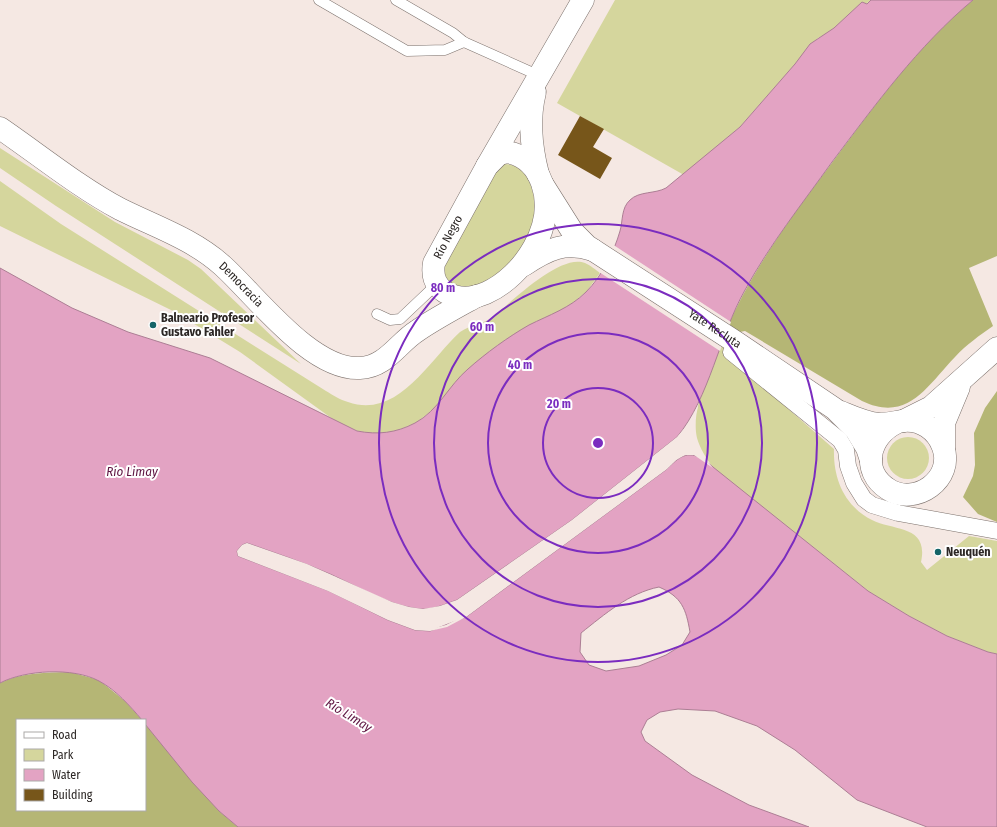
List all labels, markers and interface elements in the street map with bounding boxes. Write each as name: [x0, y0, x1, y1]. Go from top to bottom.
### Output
street label: Río Negro: [431, 213, 465, 261]
street label: Democracia: [216, 259, 266, 310]
text: 80 m: [431, 281, 455, 295]
street label: Yate Recluta: [686, 307, 744, 351]
place label: Balneario Profesor Gustavo Fahler: [161, 311, 255, 339]
marker: Balneario Profesor Gustavo Fahler: [148, 320, 158, 330]
text: 60 m: [470, 320, 494, 334]
text: 40 m: [508, 358, 532, 372]
text: 20 m: [546, 397, 571, 411]
centre of rings: [591, 436, 605, 450]
water label: Río Limay: [106, 464, 159, 479]
place label: Neuquén: [946, 545, 991, 559]
marker: Neuquén: [933, 547, 943, 557]
water label: Río Limay: [323, 695, 376, 736]
legend: [16, 719, 146, 811]
text: Road: [52, 728, 77, 742]
text: Park: [52, 748, 74, 762]
text: Water: [52, 768, 81, 782]
text: Building: [52, 788, 93, 802]

